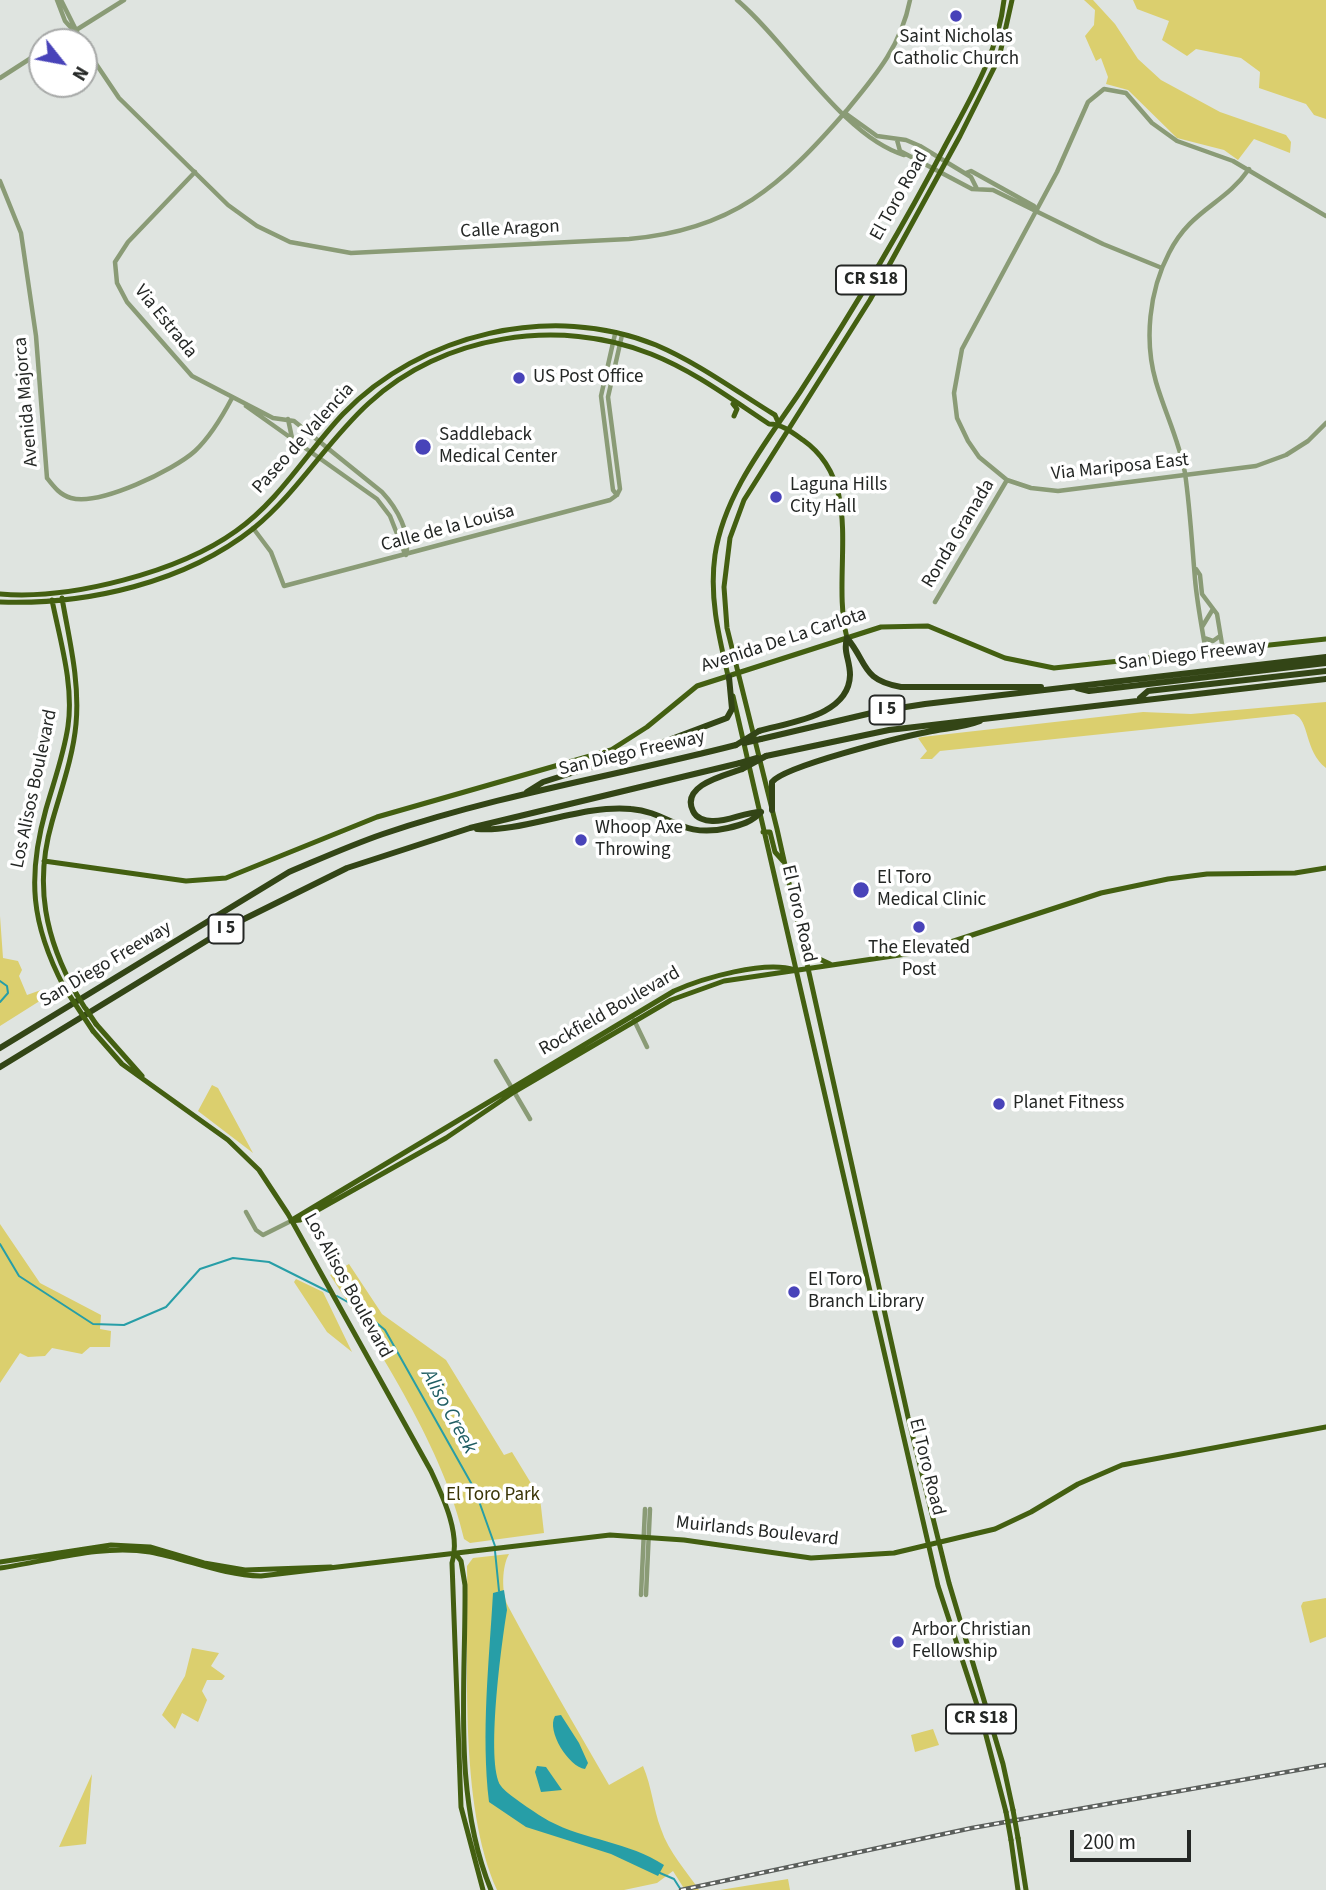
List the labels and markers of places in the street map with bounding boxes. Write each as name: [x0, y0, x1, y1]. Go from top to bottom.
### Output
marker: Saint Nicholas Catholic Church: [948, 8, 964, 24]
place label: Saint Nicholas Catholic Church: [893, 27, 1019, 71]
place label: US Post Office: [533, 367, 643, 389]
marker: US Post Office: [511, 370, 527, 386]
place label: Saddleback Medical Center: [439, 425, 557, 469]
marker: Saddleback Medical Center: [413, 437, 433, 457]
place label: Laguna Hills City Hall: [790, 475, 887, 519]
marker: Laguna Hills City Hall: [768, 489, 784, 505]
place label: Whoop Axe Throwing: [595, 818, 683, 862]
marker: Whoop Axe Throwing: [573, 832, 589, 848]
place label: El Toro Medical Clinic: [877, 868, 986, 912]
marker: El Toro Medical Clinic: [851, 880, 871, 900]
marker: The Elevated Post: [911, 919, 927, 935]
place label: The Elevated Post: [868, 938, 970, 982]
place label: Planet Fitness: [1013, 1093, 1124, 1115]
marker: Planet Fitness: [991, 1096, 1007, 1112]
place label: El Toro Branch Library: [808, 1270, 924, 1314]
marker: El Toro Branch Library: [786, 1284, 802, 1300]
place label: Arbor Christian Fellowship: [912, 1620, 1031, 1664]
marker: Arbor Christian Fellowship: [890, 1634, 906, 1650]

